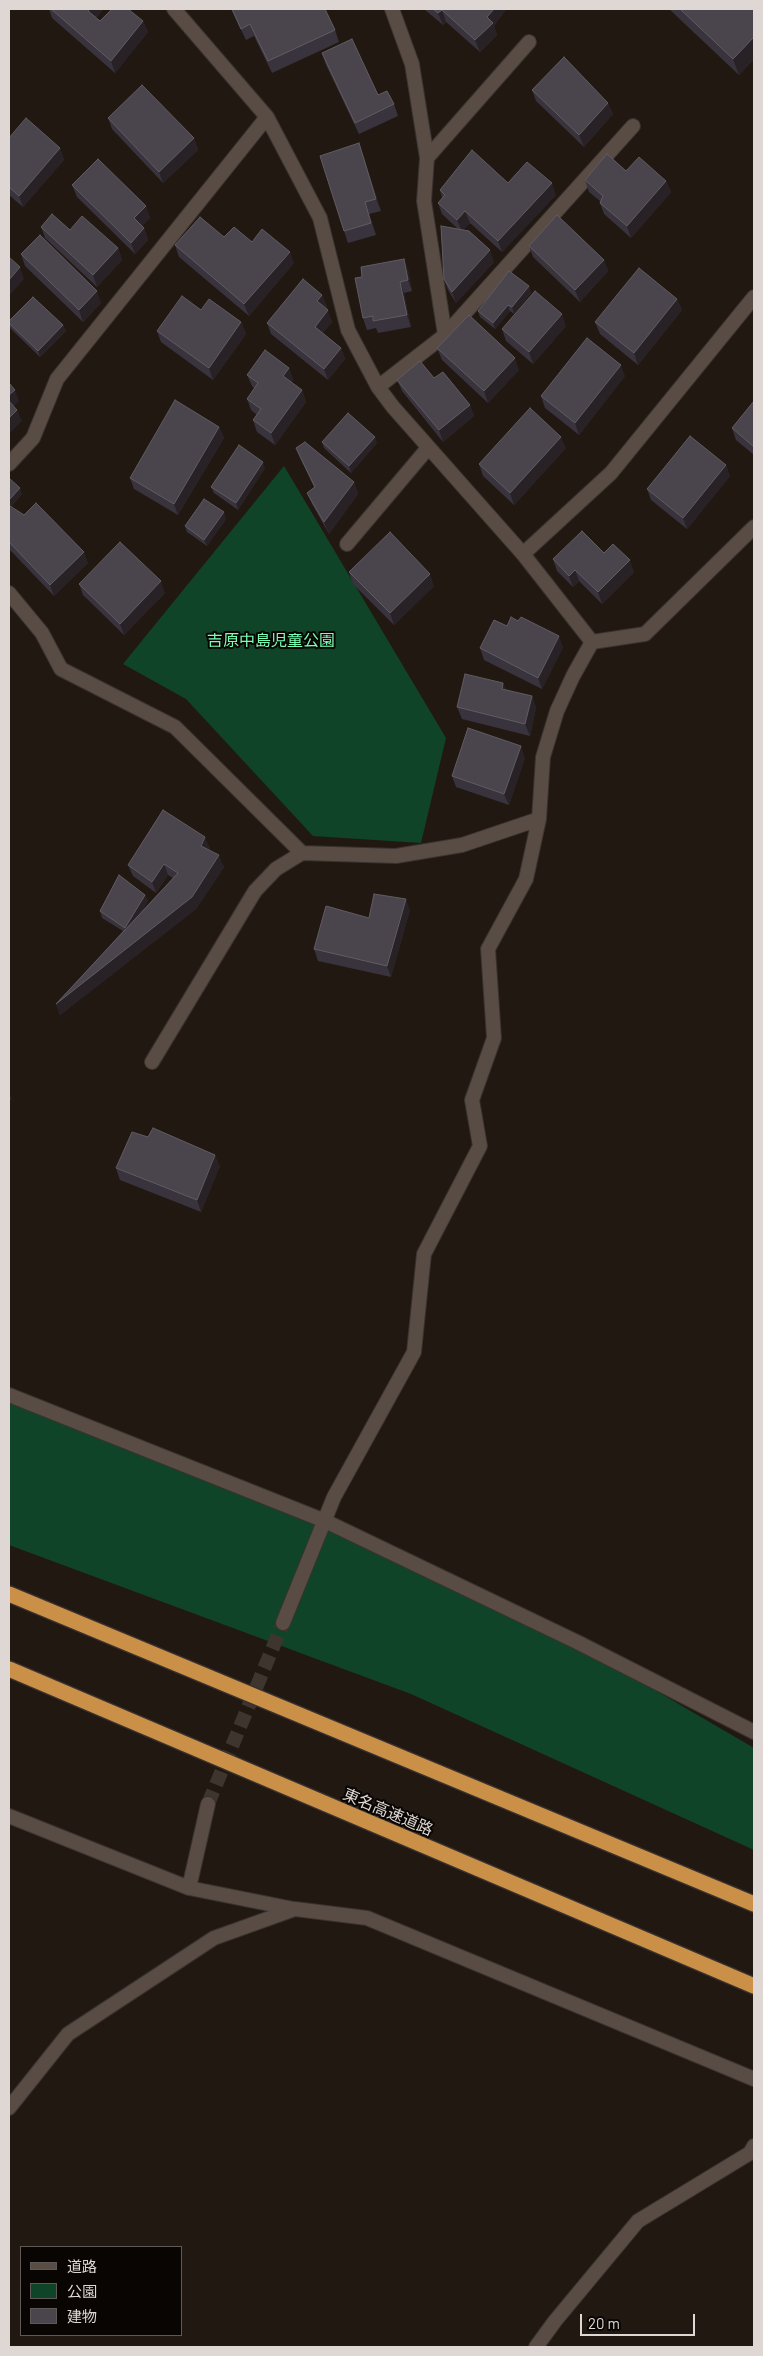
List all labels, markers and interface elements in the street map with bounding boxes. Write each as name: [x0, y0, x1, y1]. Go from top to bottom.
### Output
park label: 吉原中島児童公園: [207, 631, 335, 651]
street label: 東名高速道路: [340, 1784, 436, 1840]
legend: [20, 2246, 182, 2336]
text: 道路: [67, 2257, 97, 2275]
text: 公園: [67, 2282, 97, 2300]
scale bar: [583, 2304, 698, 2336]
text: 建物: [67, 2307, 97, 2325]
text: 20 m: [588, 2314, 620, 2332]

